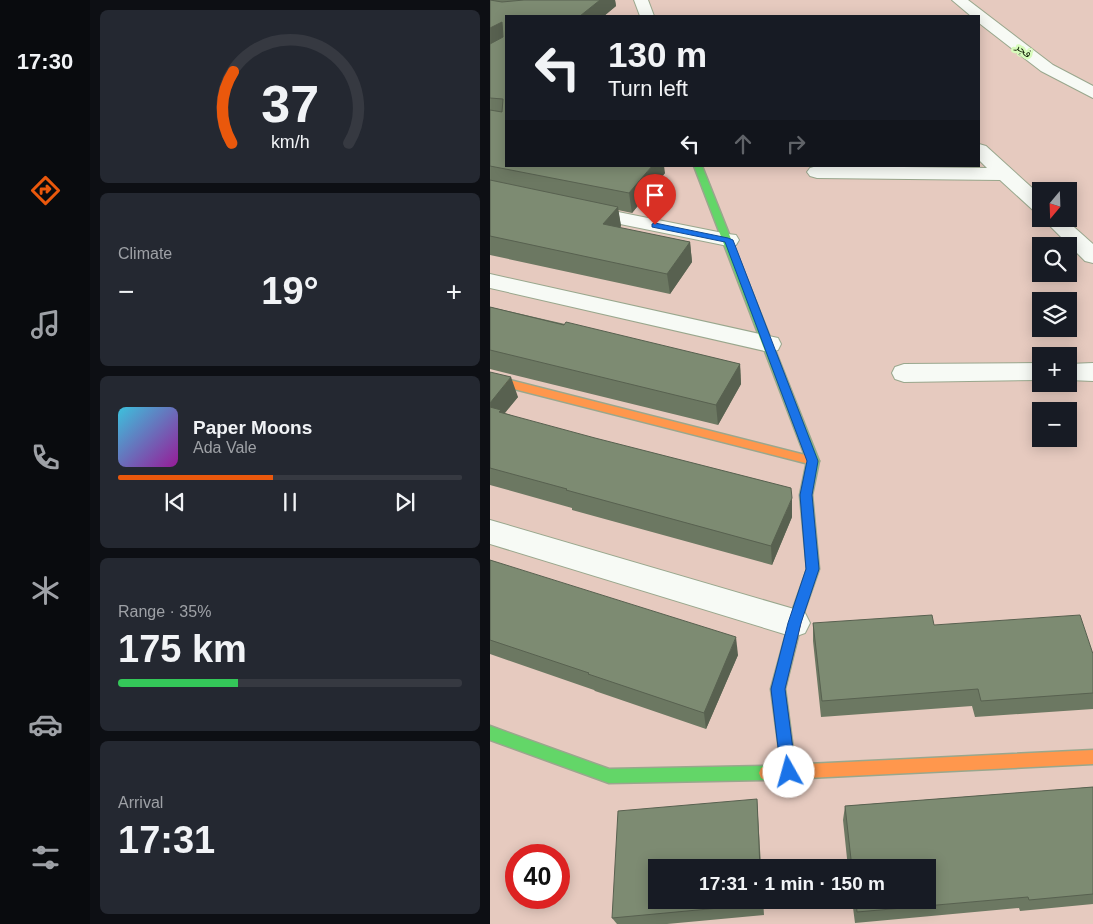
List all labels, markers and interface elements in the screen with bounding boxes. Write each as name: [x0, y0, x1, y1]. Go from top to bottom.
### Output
icon: left: [525, 35, 590, 100]
text: 130 m: [608, 35, 707, 74]
street label: فجر: [1012, 40, 1034, 61]
text: 17:30: [17, 49, 73, 74]
text: 37: [261, 75, 319, 133]
text: Turn left: [608, 76, 688, 101]
icon: left: [676, 130, 704, 158]
icon: ahead: [729, 130, 757, 158]
icon: right: [782, 130, 810, 158]
text: km/h: [271, 132, 309, 152]
icon: directions: [28, 173, 63, 208]
pin: [634, 174, 676, 225]
icon: arrive: [641, 181, 669, 209]
north arrow: [1032, 182, 1078, 228]
map controls: [1032, 182, 1077, 447]
button: search: [1032, 237, 1077, 282]
text: Climate: [118, 245, 172, 262]
text: 19°: [261, 270, 319, 312]
text: −: [118, 276, 134, 307]
text: +: [446, 276, 462, 307]
button: layers: [1032, 292, 1077, 337]
icon: music: [28, 307, 63, 342]
button: +: [1032, 347, 1077, 392]
button: −: [1032, 402, 1077, 447]
text: Paper Moons: [193, 417, 312, 438]
text: Ada Vale: [193, 439, 257, 456]
icon: phone: [28, 440, 63, 475]
icon: previous: [161, 488, 189, 516]
icon: pause: [276, 488, 304, 516]
icon: next: [391, 488, 419, 516]
icon: climate: [28, 573, 63, 608]
text: Range · 35%: [118, 603, 211, 620]
text: 175 km: [118, 628, 247, 670]
icon: car: [28, 707, 63, 742]
position arrow: [762, 745, 814, 797]
text: Arrival: [118, 794, 163, 811]
text: 17:31: [118, 819, 215, 861]
icon: filters: [28, 840, 63, 875]
speed limit sign: 40: [505, 844, 570, 909]
text: 17:31 · 1 min · 150 m: [699, 873, 885, 894]

